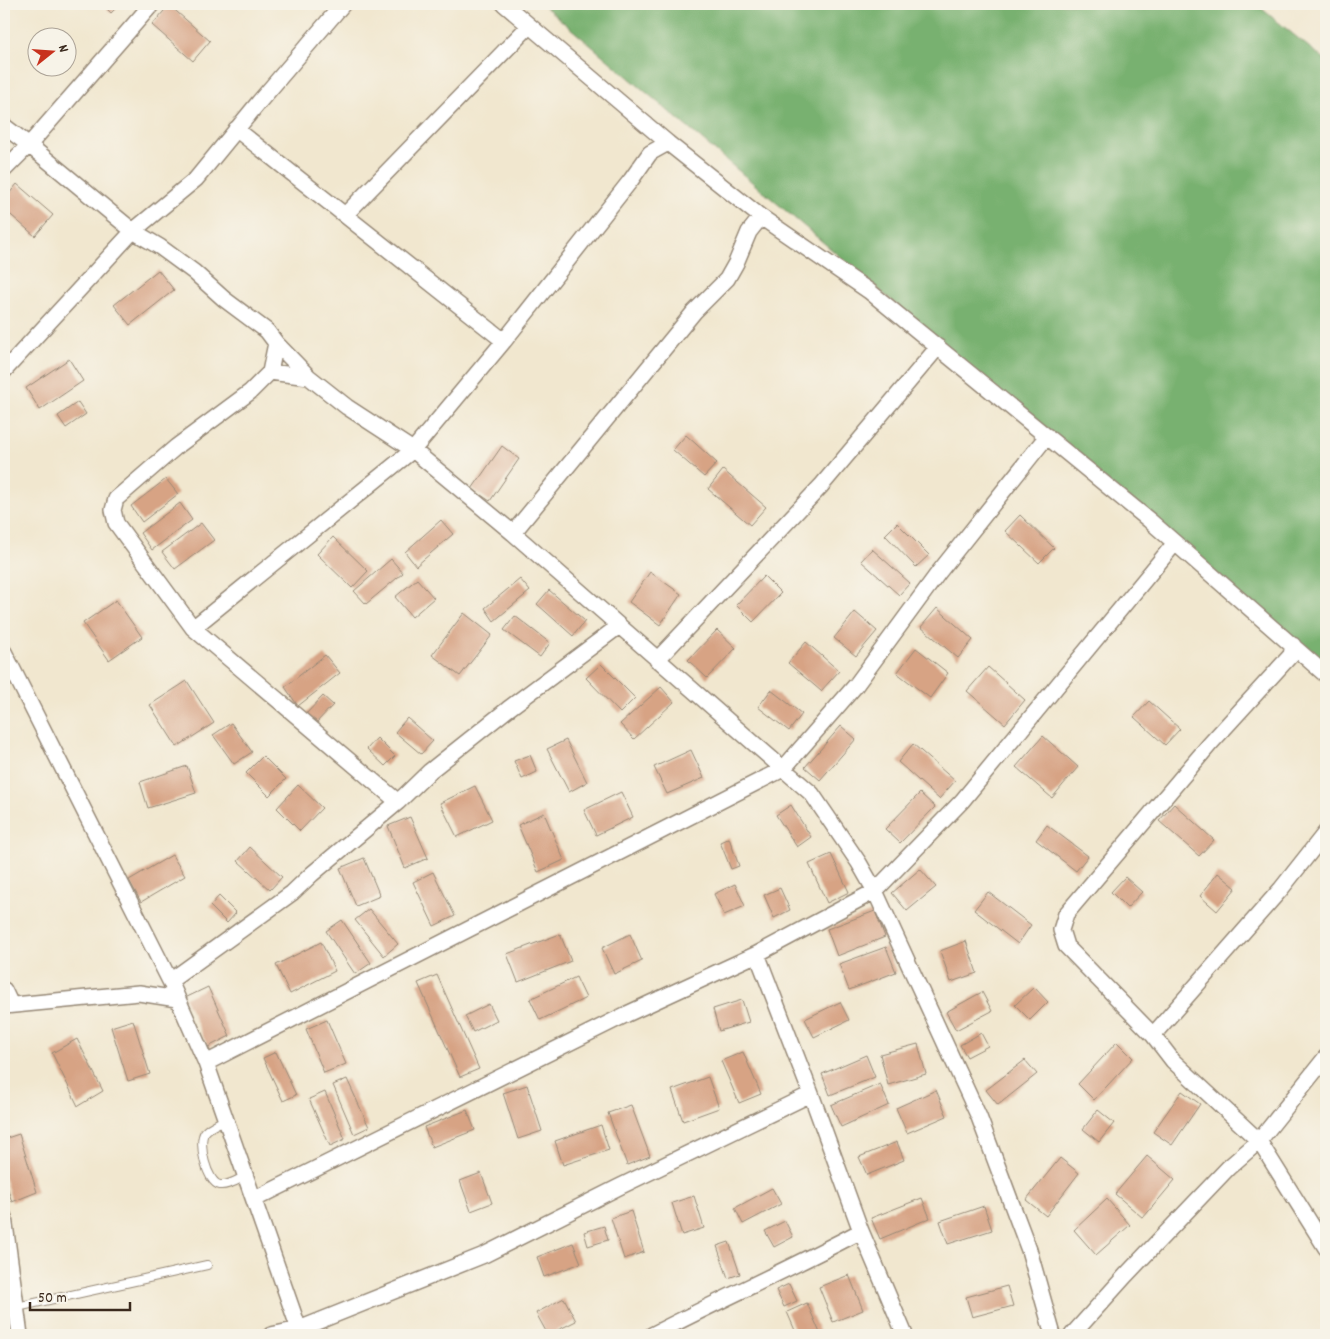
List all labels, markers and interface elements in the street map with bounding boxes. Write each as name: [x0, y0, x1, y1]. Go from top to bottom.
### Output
north arrow: [28, 28, 78, 78]
text: N: [52, 43, 73, 55]
scale bar: [30, 1279, 130, 1311]
text: 50 m: [38, 1288, 67, 1310]

